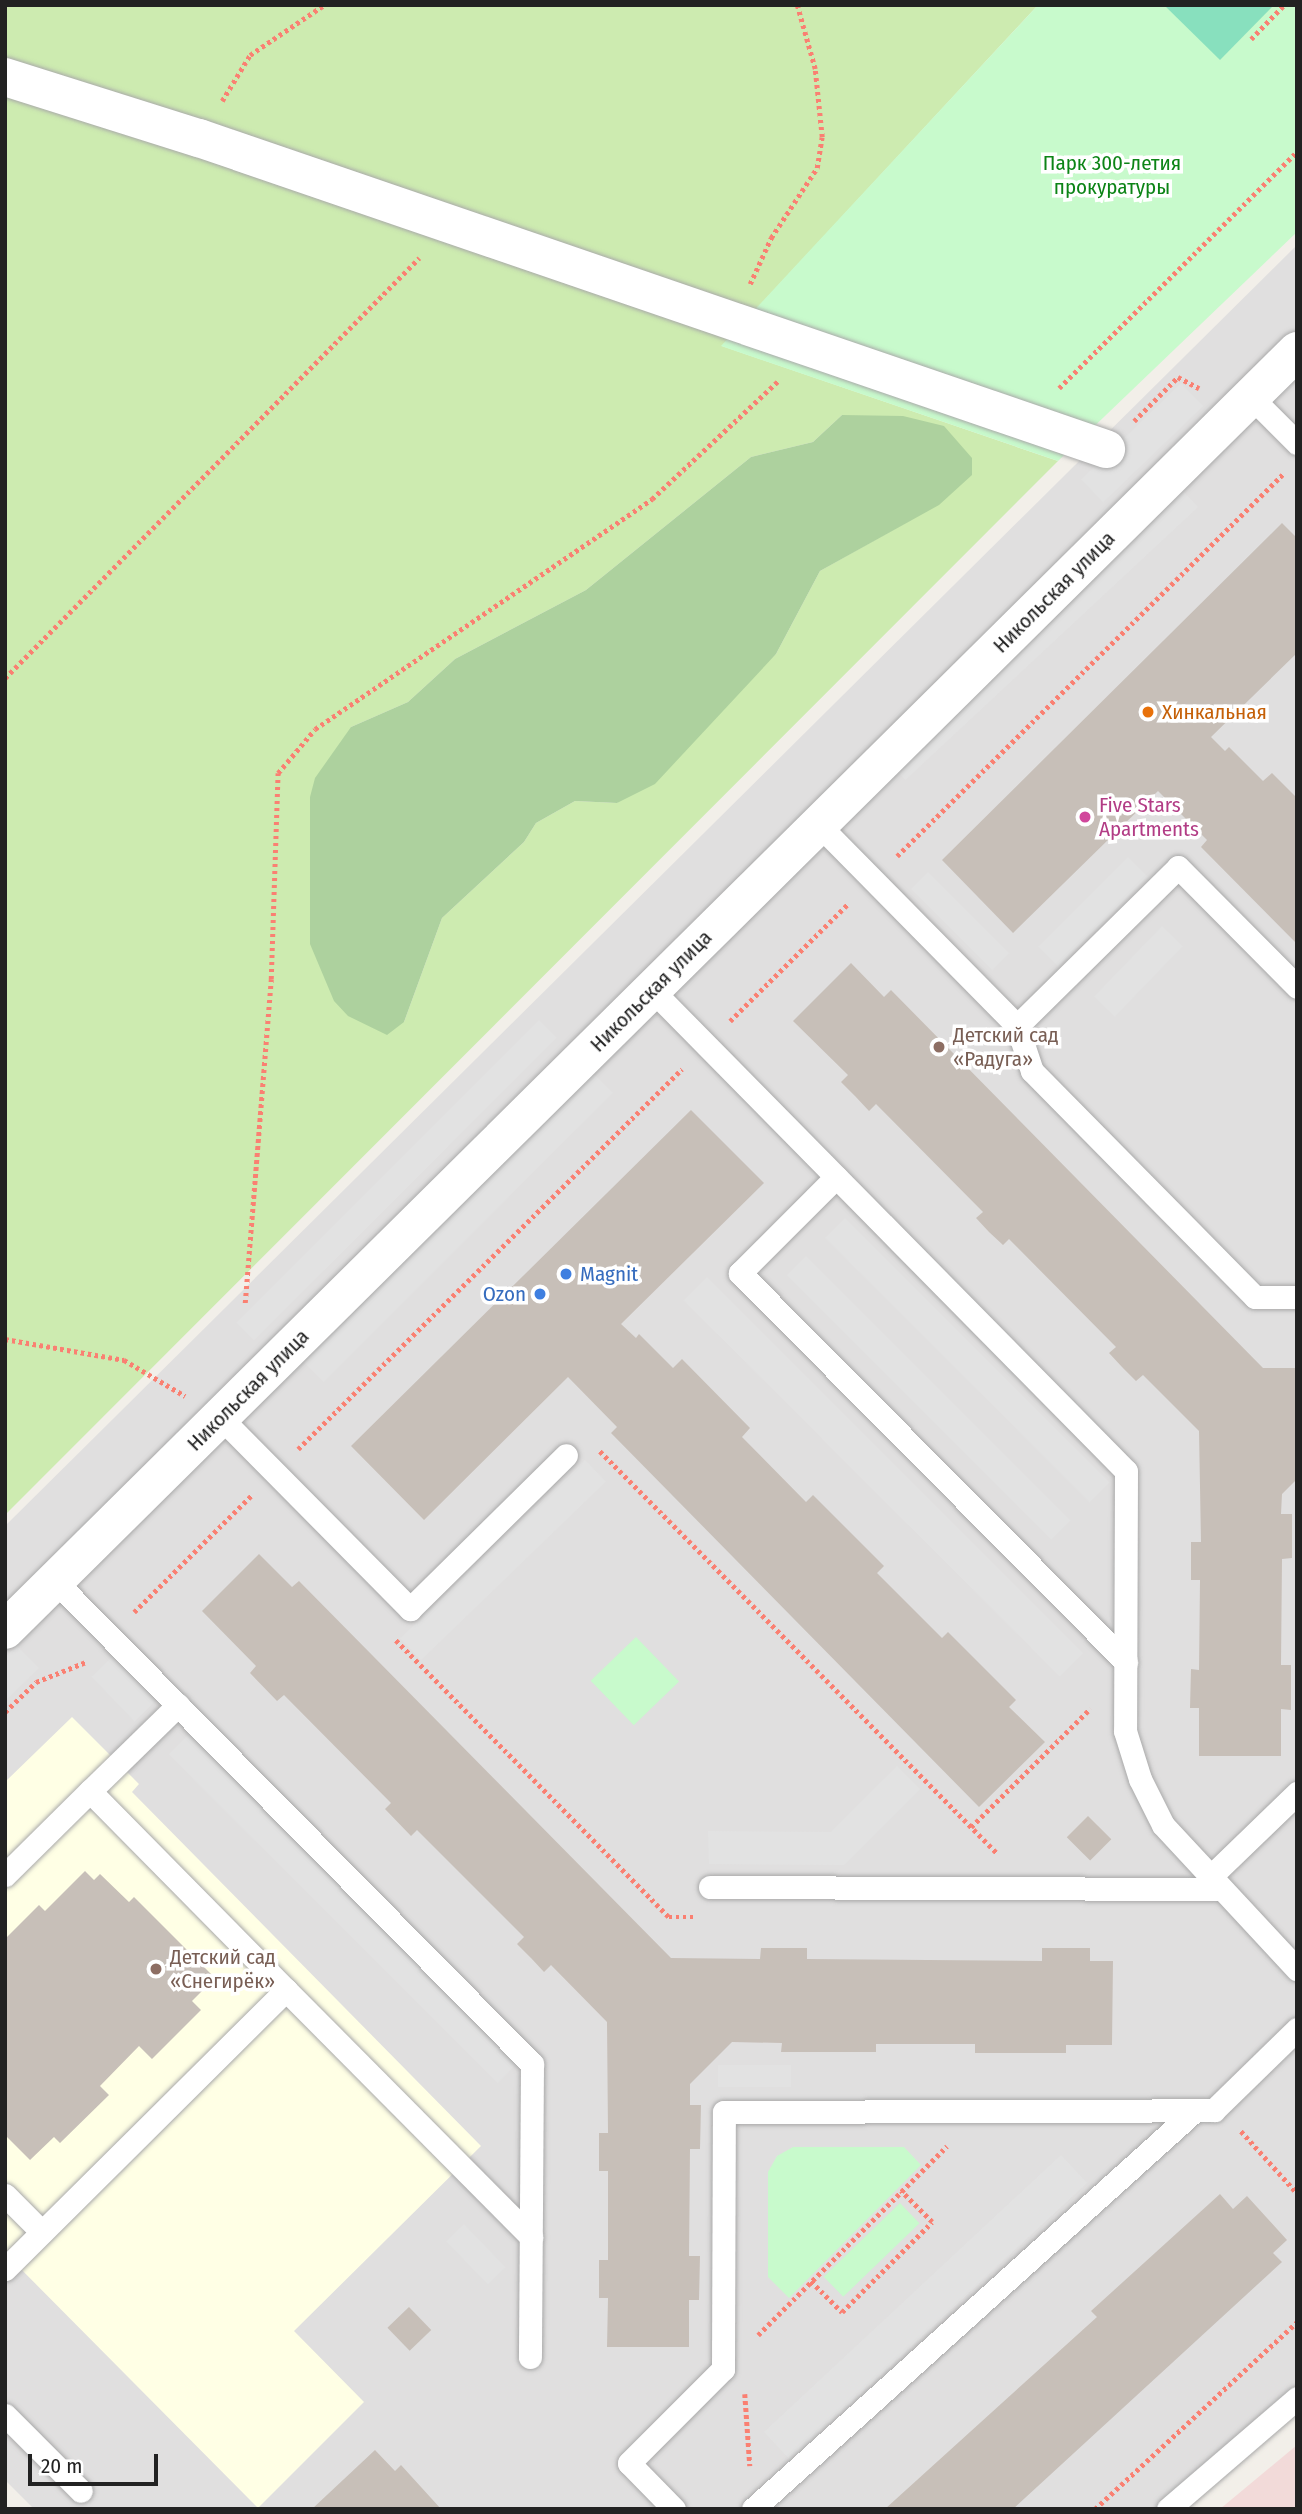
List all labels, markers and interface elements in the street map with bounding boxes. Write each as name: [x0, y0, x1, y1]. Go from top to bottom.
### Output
park label: Парк 300-летия прокуратуры: [1043, 150, 1181, 200]
street label: Никольская улица: [988, 526, 1120, 658]
place label: Хинкальная: [1162, 699, 1267, 725]
marker: Хинкальная: [1140, 704, 1156, 720]
place label: Five Stars Apartments: [1099, 792, 1199, 842]
marker: Five Stars Apartments: [1077, 809, 1093, 825]
street label: Никольская улица: [585, 925, 717, 1057]
place label: Детский сад «Радуга»: [953, 1022, 1059, 1072]
marker: Детский сад «Радуга»: [931, 1039, 947, 1055]
place label: Magnit: [580, 1261, 638, 1287]
marker: Magnit: [558, 1266, 574, 1282]
place label: Ozon: [483, 1281, 526, 1307]
marker: Ozon: [532, 1286, 548, 1302]
street label: Никольская улица: [182, 1324, 314, 1456]
place label: Детский сад «Снегирёк»: [170, 1944, 276, 1994]
marker: Детский сад «Снегирёк»: [148, 1961, 164, 1977]
scale bar: [32, 2440, 161, 2484]
text: 20 m: [41, 2453, 82, 2479]

